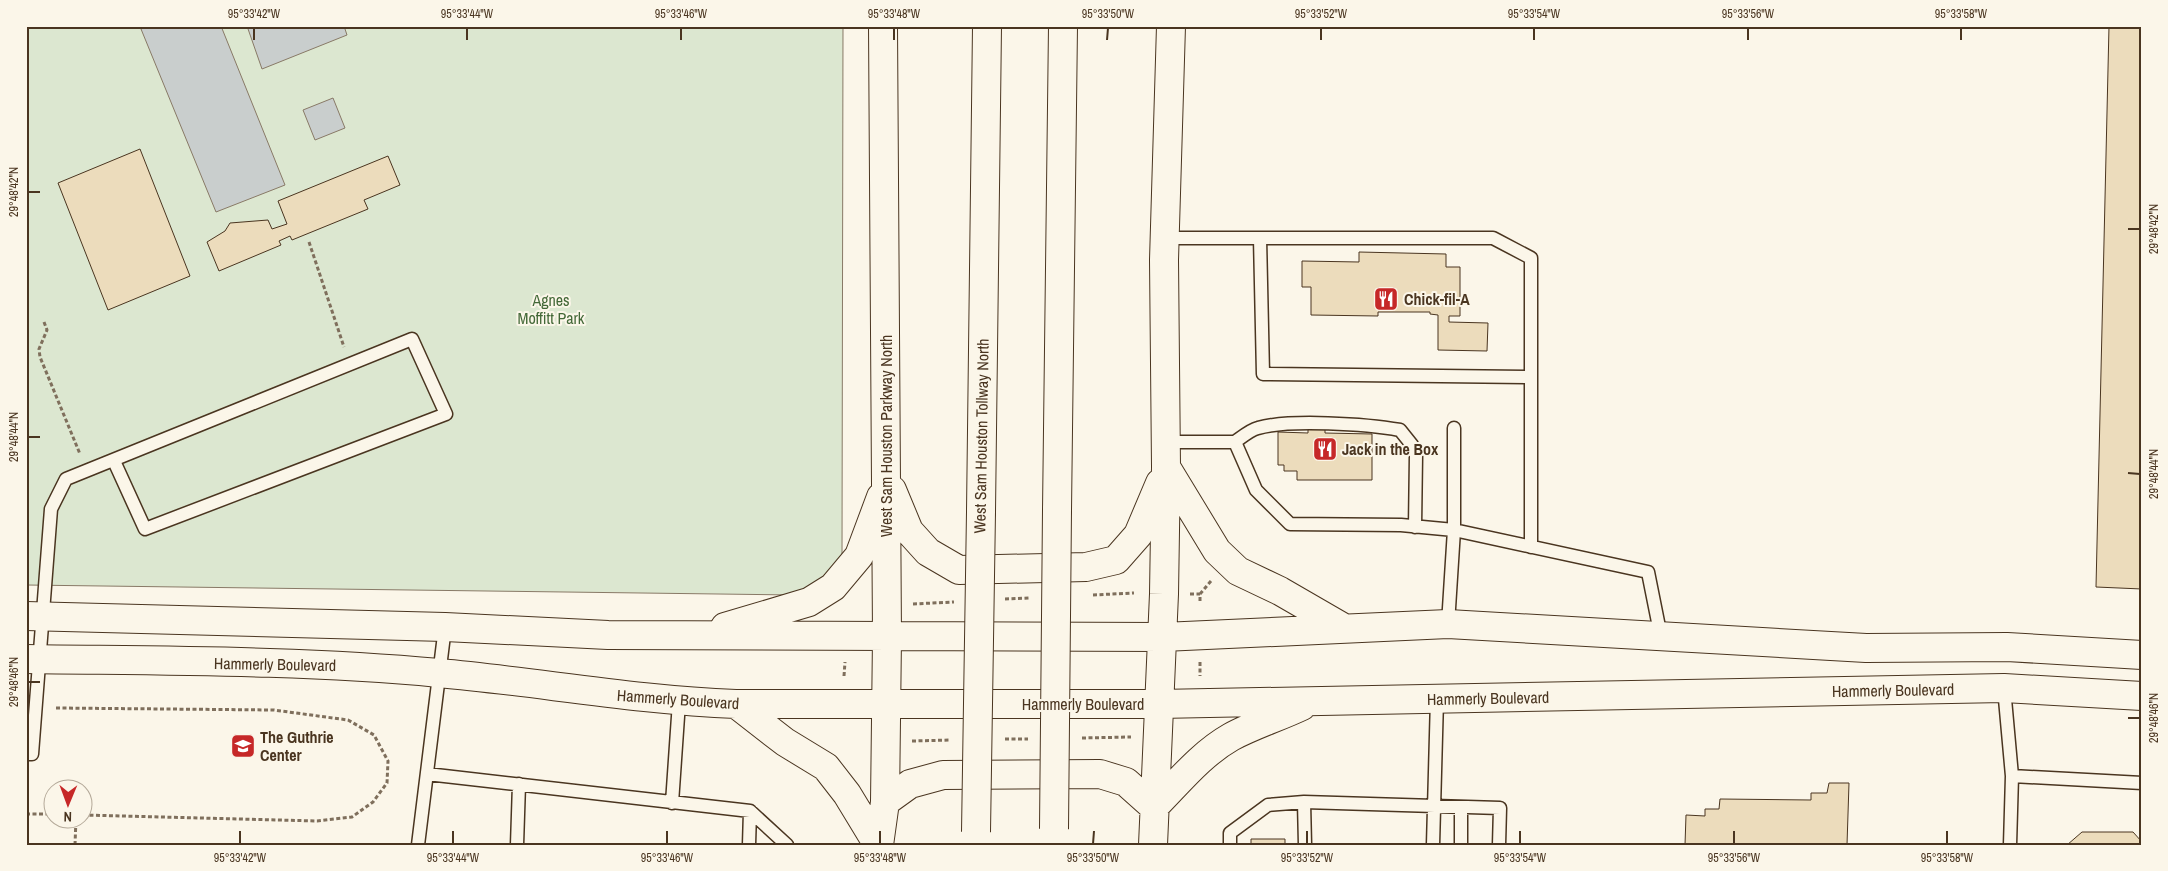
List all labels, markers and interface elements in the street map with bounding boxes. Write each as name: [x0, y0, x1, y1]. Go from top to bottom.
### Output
text: 95°33'42"W: [228, 6, 281, 22]
text: 95°33'44"W: [441, 6, 494, 22]
text: 95°33'46"W: [655, 6, 708, 22]
text: 95°33'48"W: [868, 6, 921, 22]
text: 95°33'50"W: [1082, 6, 1135, 22]
text: 95°33'52"W: [1295, 6, 1348, 22]
text: 95°33'54"W: [1508, 6, 1561, 22]
text: 95°33'56"W: [1722, 6, 1775, 22]
text: 95°33'58"W: [1935, 6, 1988, 22]
text: 29°48'42"N: [6, 167, 22, 217]
text: 29°48'42"N: [2146, 204, 2162, 254]
restaurant icon: Chick-fil-A: [1373, 286, 1399, 312]
place label: Chick-fil-A: [1404, 288, 1470, 310]
park label: Agnes Moffitt Park: [518, 289, 585, 329]
street label: West Sam Houston Parkway North: [875, 335, 897, 537]
street label: West Sam Houston Tollway North: [968, 338, 994, 534]
text: 29°48'44"N: [6, 412, 22, 462]
restaurant icon: Jack in the Box: [1312, 436, 1338, 462]
place label: Jack in the Box: [1342, 438, 1439, 460]
text: 29°48'44"N: [2146, 449, 2162, 499]
street label: Hammerly Boulevard: [214, 652, 336, 676]
text: 29°48'46"N: [6, 657, 22, 707]
street label: Hammerly Boulevard: [1832, 678, 1954, 702]
street label: Hammerly Boulevard: [616, 684, 740, 714]
street label: Hammerly Boulevard: [1427, 686, 1549, 710]
street label: Hammerly Boulevard: [1022, 693, 1144, 715]
text: 29°48'46"N: [2146, 693, 2162, 743]
place label: The Guthrie Center: [260, 726, 334, 766]
school or university icon: The Guthrie Center: [230, 733, 256, 759]
north arrow: [42, 778, 92, 828]
text: N: [63, 808, 72, 826]
text: 95°33'42"W: [214, 850, 267, 866]
text: 95°33'44"W: [427, 850, 480, 866]
text: 95°33'46"W: [641, 850, 694, 866]
text: 95°33'48"W: [854, 850, 907, 866]
text: 95°33'50"W: [1067, 850, 1120, 866]
text: 95°33'52"W: [1281, 850, 1334, 866]
text: 95°33'54"W: [1494, 850, 1547, 866]
text: 95°33'56"W: [1708, 850, 1761, 866]
text: 95°33'58"W: [1921, 850, 1974, 866]

